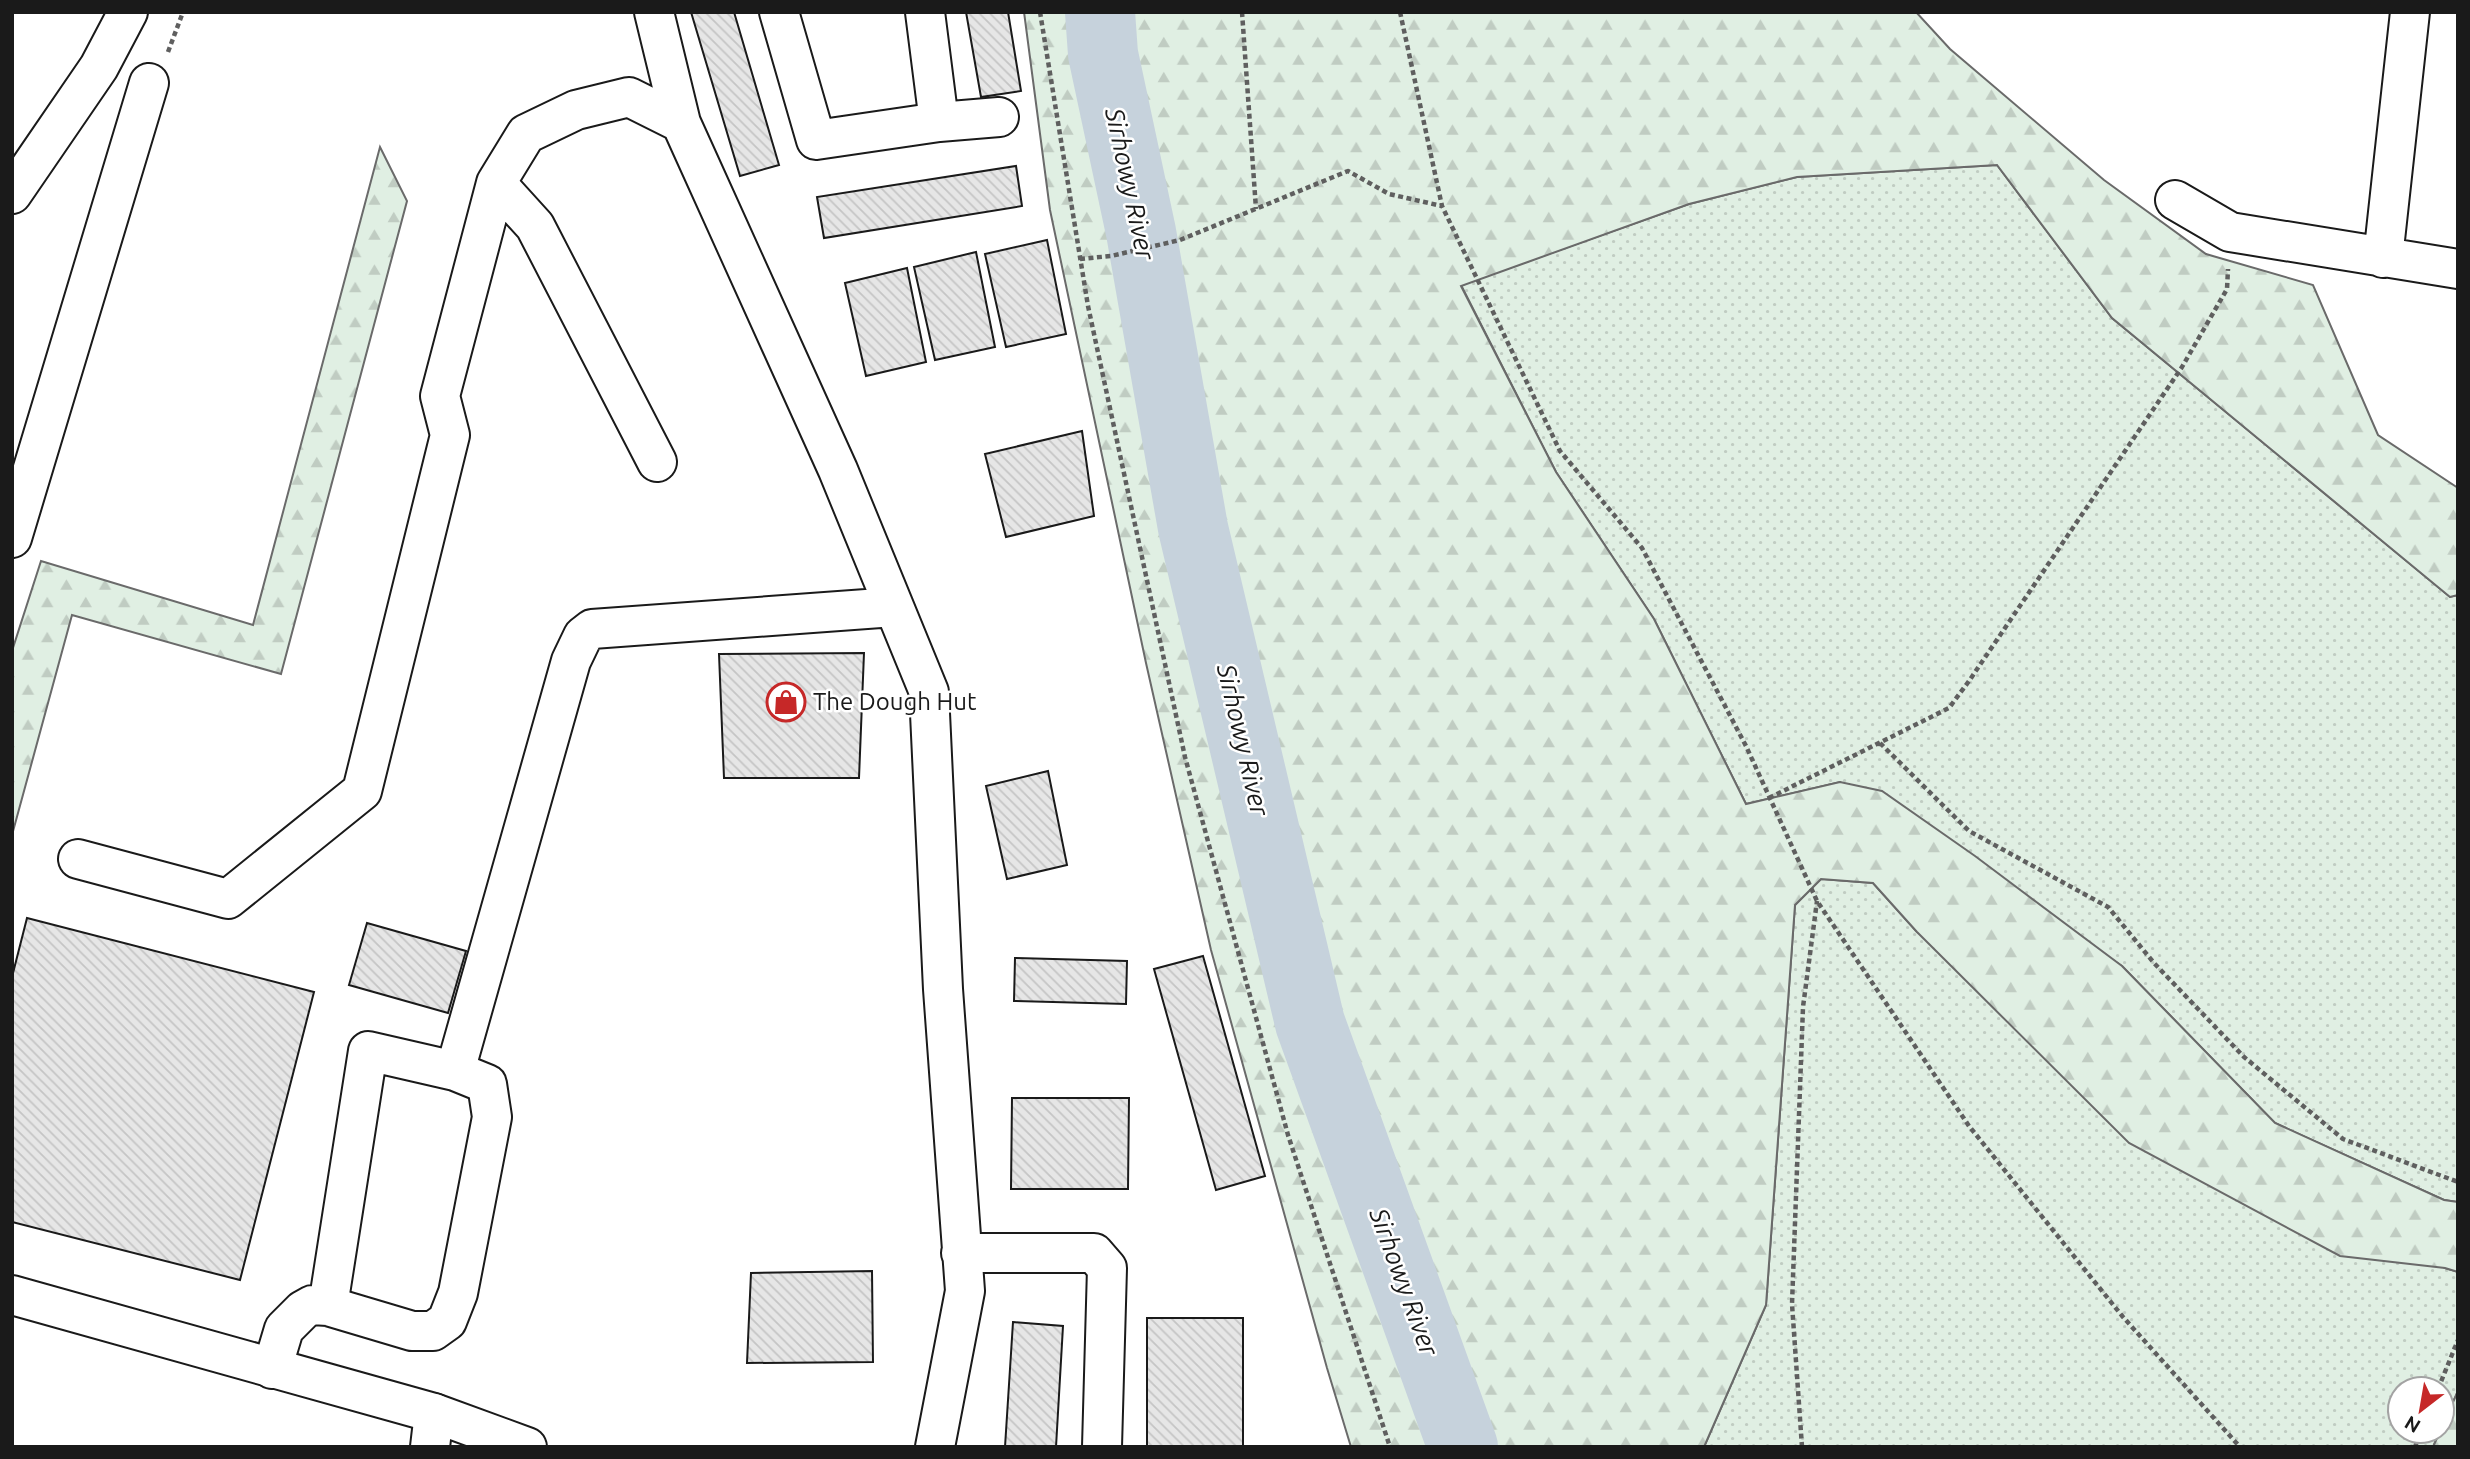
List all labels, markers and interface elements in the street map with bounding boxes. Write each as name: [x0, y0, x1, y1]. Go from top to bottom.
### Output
water label: Sirhowy River: [1100, 104, 1161, 264]
water label: Sirhowy River: [1212, 660, 1275, 820]
shop icon: The Dough Hut: [765, 681, 807, 723]
place label: The Dough Hut: [813, 688, 977, 715]
water label: Sirhowy River: [1364, 1203, 1445, 1361]
north arrow: [2386, 1375, 2456, 1445]
text: N: [2400, 1411, 2424, 1438]

